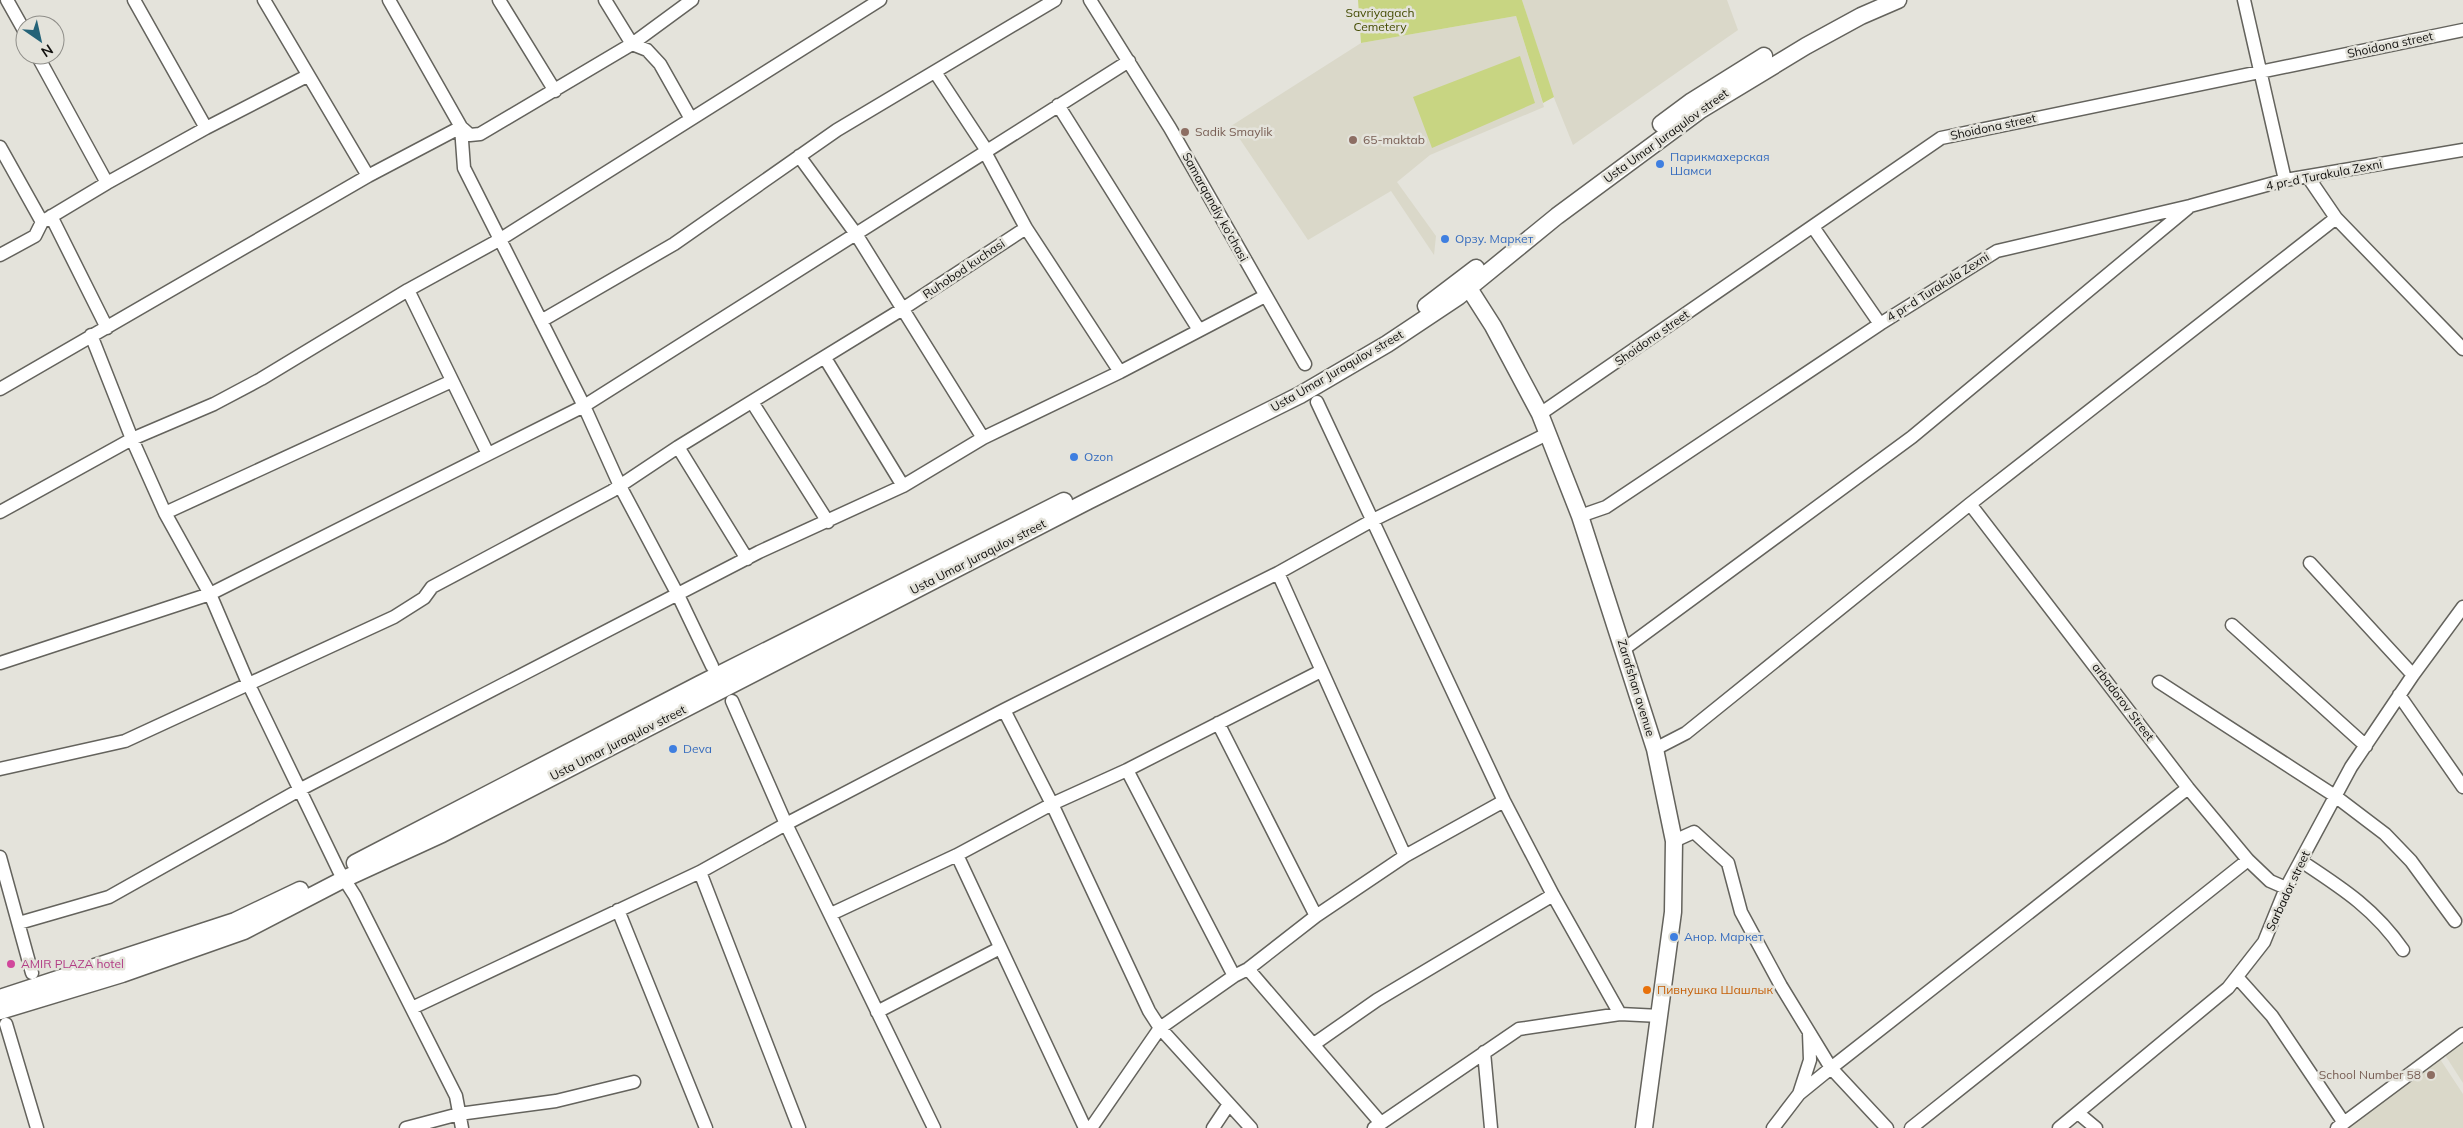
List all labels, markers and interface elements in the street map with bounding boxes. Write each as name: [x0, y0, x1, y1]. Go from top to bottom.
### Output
park label: Savriyagach Cemetery: [1345, 5, 1415, 34]
north arrow: [15, 15, 65, 65]
street label: Shoidona street: [2346, 28, 2434, 61]
text: N: [38, 40, 57, 61]
street label: Usta Umar Juraqulov street: [1600, 85, 1731, 186]
street label: Shoidona street: [1949, 110, 2037, 143]
place label: Sadik Smaylik: [1195, 124, 1273, 139]
marker: Sadik Smaylik: [1179, 126, 1191, 138]
place label: 65-maktab: [1363, 132, 1425, 147]
marker: 65-maktab: [1347, 134, 1359, 146]
place label: Парикмахерская Шамси: [1670, 149, 1770, 178]
street label: Samarqandiy ko'chasi: [1179, 150, 1252, 264]
street label: 4 pr-d Turakula Zexni: [2264, 156, 2383, 193]
marker: Парикмахерская Шамси: [1654, 158, 1666, 170]
place label: Орзу. Маркет: [1455, 231, 1534, 246]
marker: Орзу. Маркет: [1439, 233, 1451, 245]
street label: Ruhobod kuchasi: [920, 236, 1008, 302]
street label: 4 pr-d Turakula Zexni: [1884, 249, 1992, 324]
street label: Shoidona street: [1612, 306, 1692, 369]
street label: Usta Umar Juraqulov street: [1268, 326, 1406, 415]
place label: Ozon: [1084, 449, 1113, 464]
marker: Ozon: [1068, 451, 1080, 463]
street label: Usta Umar Juraqulov street: [907, 516, 1048, 597]
street label: Zarafshan avenue: [1615, 638, 1658, 738]
street label: arbadorov Street: [2089, 660, 2158, 744]
street label: Usta Umar Juraqulov street: [547, 702, 688, 783]
place label: Deva: [683, 741, 712, 756]
marker: Deva: [667, 743, 679, 755]
street label: Sarbador street: [2262, 848, 2313, 933]
place label: Анор. Маркет: [1684, 929, 1764, 944]
marker: Анор. Маркет: [1668, 931, 1680, 943]
place label: AMIR PLAZA hotel: [21, 956, 124, 971]
marker: AMIR PLAZA hotel: [5, 958, 17, 970]
place label: Пивнушка Шашлык: [1657, 982, 1773, 997]
marker: Пивнушка Шашлык: [1641, 984, 1653, 996]
place label: School Number 58: [2319, 1067, 2421, 1082]
marker: School Number 58: [2425, 1069, 2437, 1081]

